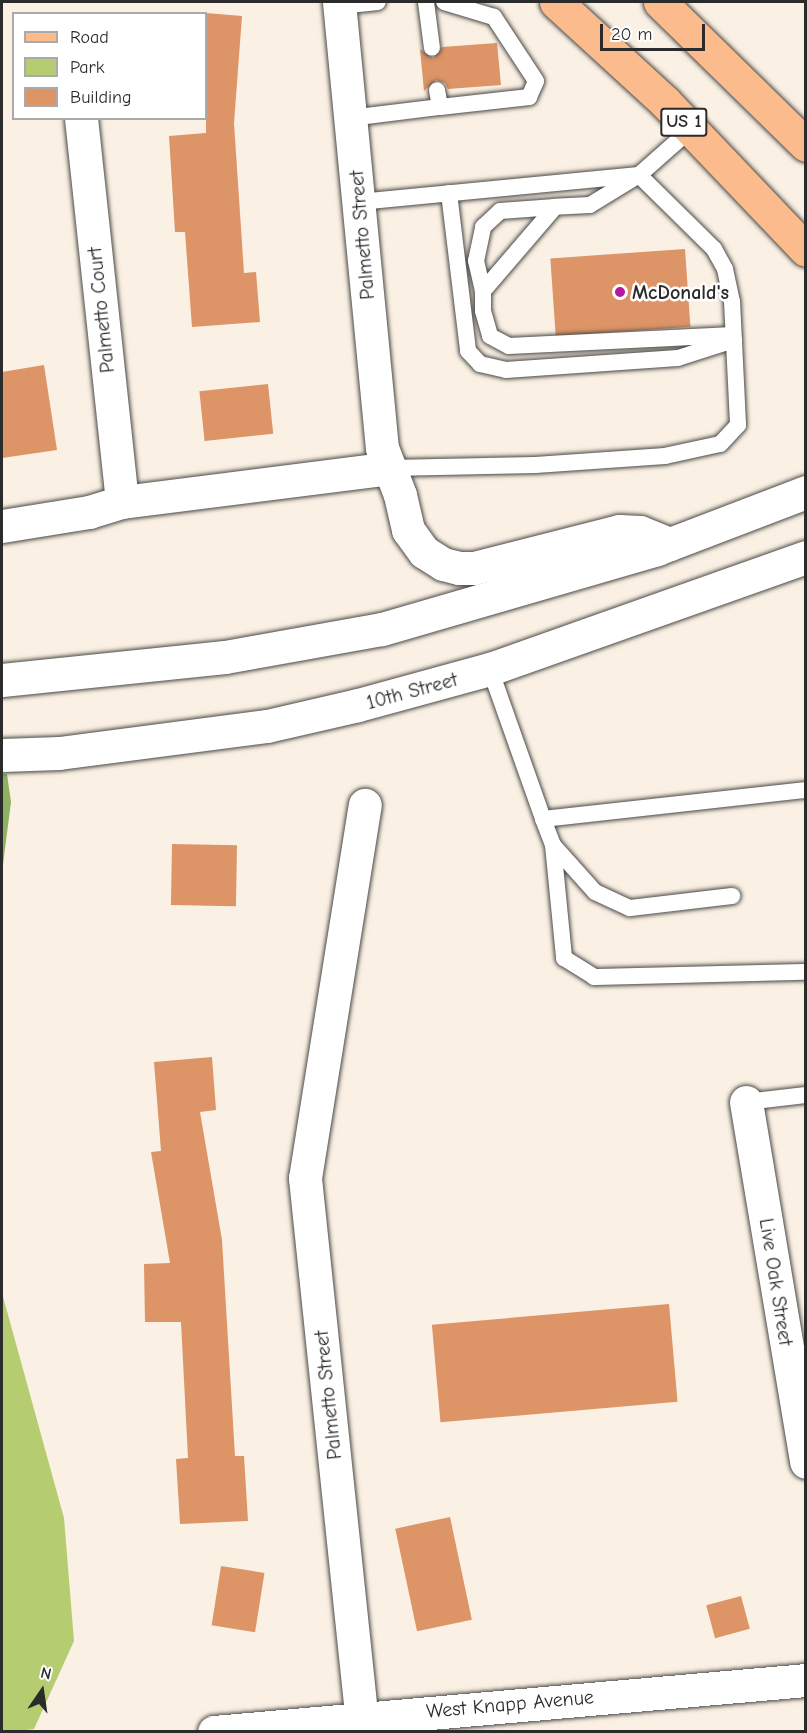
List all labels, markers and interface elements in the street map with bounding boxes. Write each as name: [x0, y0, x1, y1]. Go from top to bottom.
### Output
legend: [12, 12, 207, 120]
scale bar: [603, 12, 708, 50]
text: 20 m: [611, 24, 652, 45]
text: Road: [70, 27, 109, 48]
text: Park: [70, 57, 104, 78]
text: Building: [70, 87, 132, 108]
road number: US 1: [660, 107, 708, 137]
street label: Palmetto Street: [344, 169, 380, 301]
street label: Palmetto Court: [82, 246, 120, 374]
place label: McDonald's: [632, 280, 729, 304]
marker: McDonald's: [613, 285, 627, 299]
street label: 10th Street: [364, 667, 460, 715]
street label: Live Oak Street: [754, 1217, 798, 1347]
street label: Palmetto Street: [309, 1329, 347, 1461]
north arrow: [12, 1661, 72, 1721]
text: N: [39, 1664, 53, 1683]
street label: West Knapp Avenue: [425, 1685, 595, 1723]

